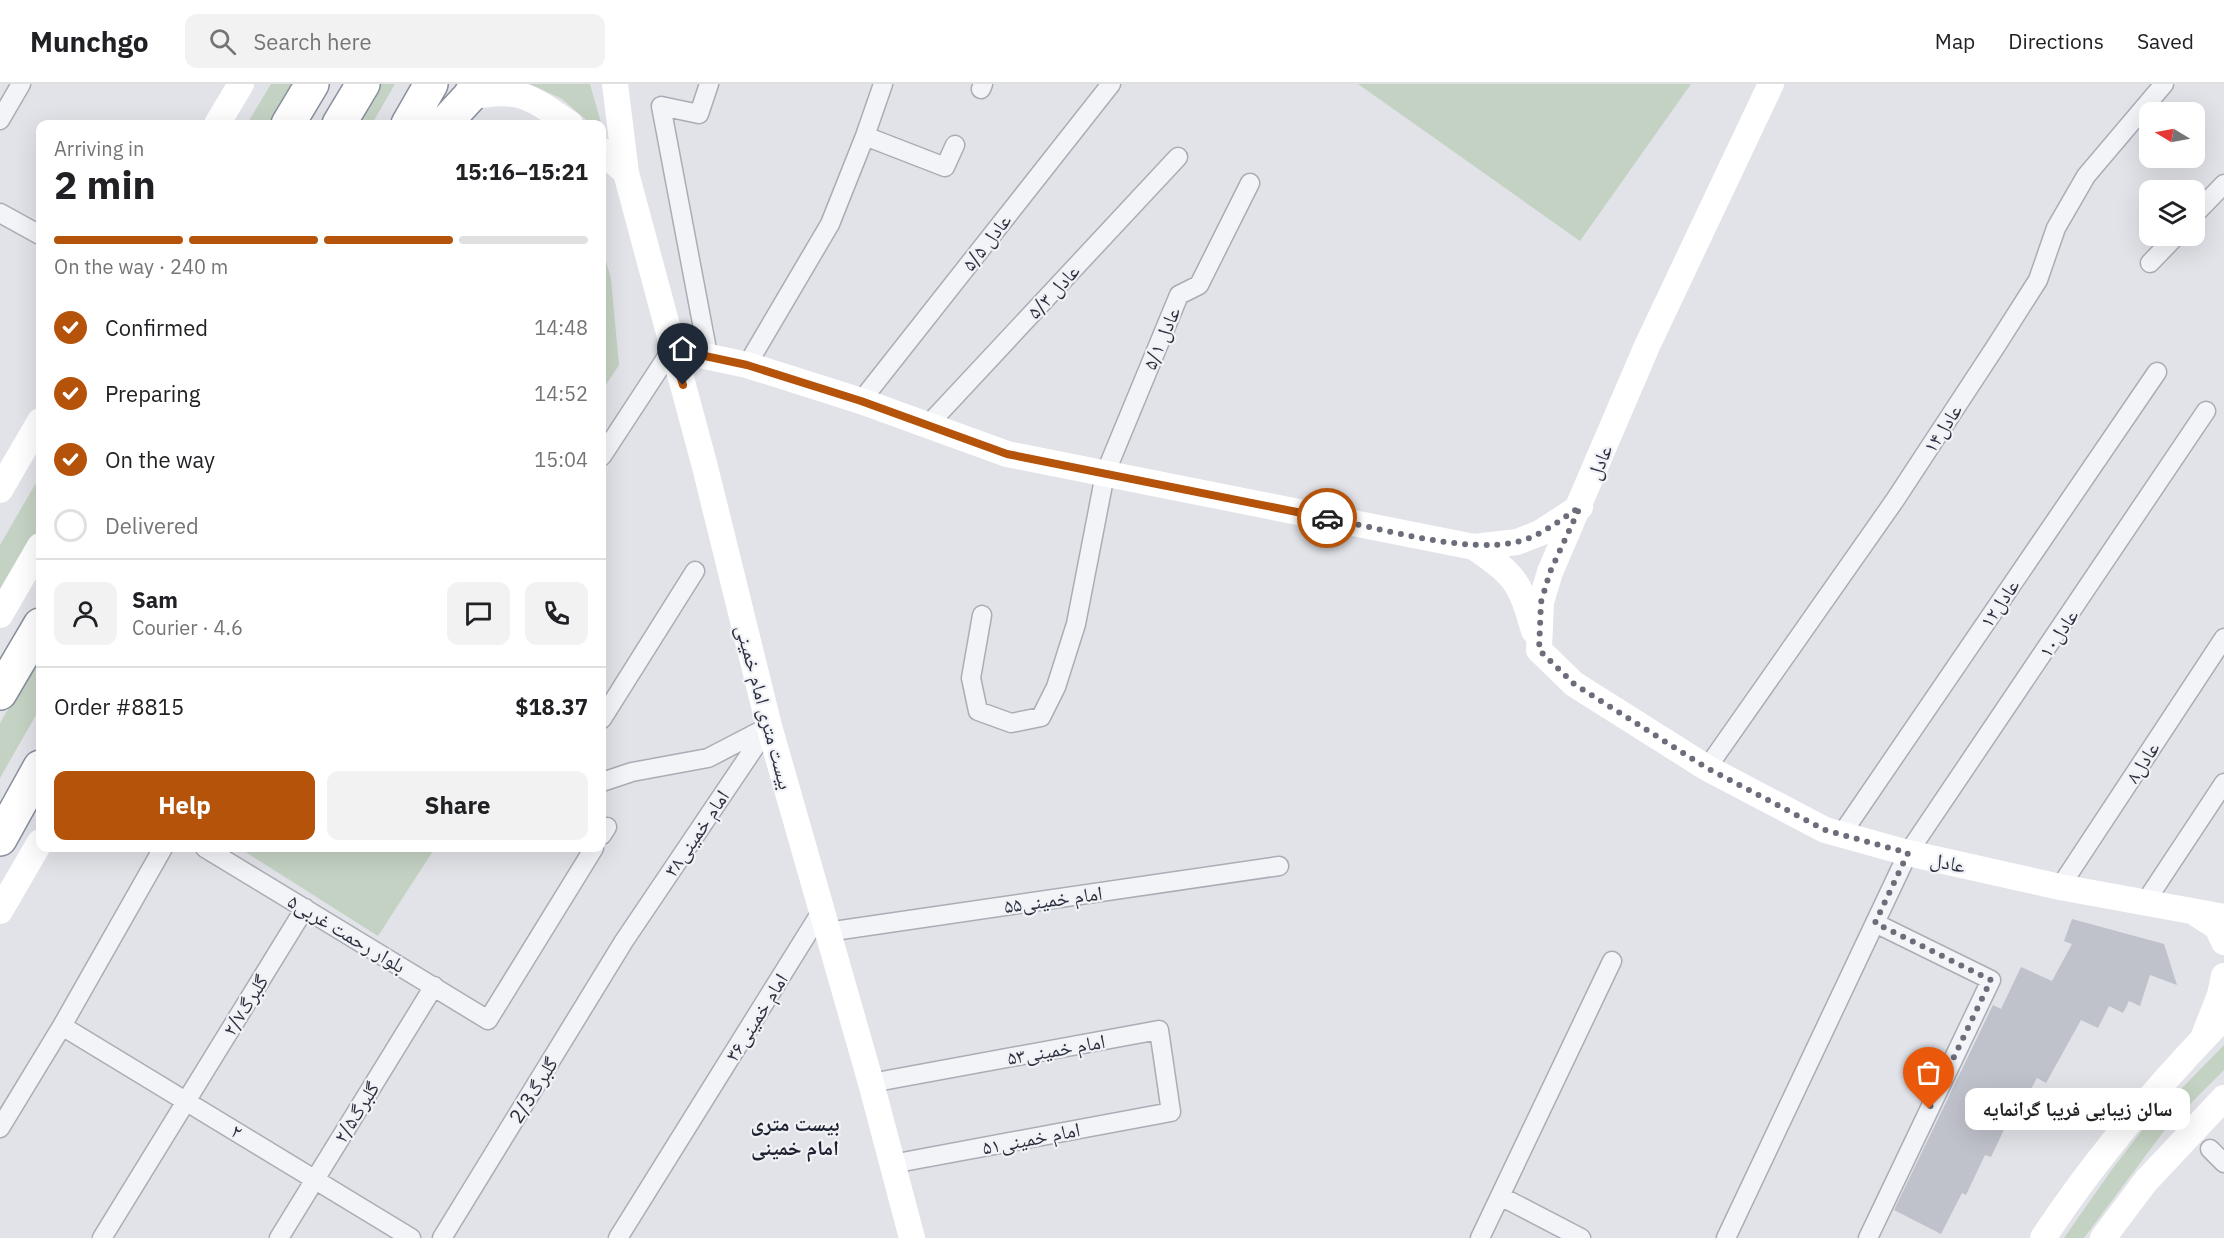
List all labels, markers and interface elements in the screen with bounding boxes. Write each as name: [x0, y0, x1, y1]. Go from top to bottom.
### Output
search box: [185, 14, 605, 68]
text: Munchgo: [30, 23, 149, 60]
icon: search: [206, 25, 239, 58]
text: Search here: [254, 27, 372, 56]
text: Map: [1935, 27, 1975, 55]
text: Directions: [2008, 27, 2104, 55]
text: Saved: [2137, 27, 2194, 55]
north arrow: [2139, 102, 2205, 168]
map controls: [2139, 102, 2205, 246]
text: Arriving in: [54, 135, 144, 162]
text: 15:16–15:21: [455, 157, 588, 186]
text: 2 min: [54, 159, 156, 210]
button: layers: [2139, 180, 2205, 246]
street label: عادل ۵/۵: [955, 208, 1017, 276]
text: On the way · 240 m: [54, 253, 228, 280]
street label: عادل ۵/۳: [1021, 258, 1085, 324]
street label: عادل ۵/۱: [1136, 302, 1186, 374]
icon: check: [54, 311, 87, 344]
text: Confirmed: [105, 313, 208, 342]
text: 14:48: [534, 314, 588, 341]
pin: [657, 323, 708, 385]
icon: home: [666, 332, 699, 365]
icon: check: [54, 377, 87, 410]
text: Preparing: [105, 379, 200, 408]
text: 14:52: [534, 380, 588, 407]
street label: عادل۱۴: [1916, 398, 1968, 458]
street label: عادل: [1580, 440, 1618, 484]
icon: check: [54, 443, 87, 476]
text: On the way: [105, 445, 215, 474]
text: 15:04: [534, 446, 588, 473]
courier: [1297, 488, 1357, 548]
icon: car: [1311, 502, 1344, 535]
text: Delivered: [105, 511, 199, 540]
street label: عادل۱۲: [1973, 573, 2025, 633]
button: person: [54, 582, 117, 645]
button: chat: [447, 582, 510, 645]
button: phone: [525, 582, 588, 645]
text: Sam: [132, 585, 178, 614]
street label: عادل۱۰: [2032, 603, 2084, 663]
text: Courier · 4.6: [132, 614, 243, 641]
street label: بیست متری امام خمینی: [729, 622, 800, 793]
text: Order #8815: [54, 692, 184, 721]
text: $18.37: [515, 692, 588, 721]
street label: ۸عادل: [2119, 736, 2165, 788]
button: Help: [54, 771, 315, 840]
button: Share: [327, 771, 588, 840]
street label: امام خمینی۳۸: [657, 784, 736, 882]
street label: عادل: [1928, 845, 1968, 879]
street label: امام خمینی۵۵: [1002, 879, 1104, 920]
street label: بلوار رحمت غربی۵: [283, 887, 411, 979]
street label: امام خمینی۳۶: [718, 968, 795, 1067]
street label: گلبرگ۲/۷: [216, 969, 274, 1041]
street label: امام خمینی۵۳: [1005, 1027, 1107, 1072]
pin: [1903, 1047, 1954, 1109]
street label: 2/3گلبرگ: [502, 1052, 564, 1128]
icon: bag: [1912, 1056, 1945, 1089]
street label: گلبرگ۲/۵: [327, 1076, 385, 1148]
callout: سالن زیبایی فریبا گرانمایه: [1965, 1088, 2190, 1130]
text: سالن زیبایی فریبا گرانمایه: [1983, 1095, 2172, 1122]
district label: بیست متری امام خمینی: [750, 1109, 840, 1162]
street label: امام خمینی۵۱: [980, 1115, 1082, 1162]
street label: ۲: [226, 1117, 248, 1145]

